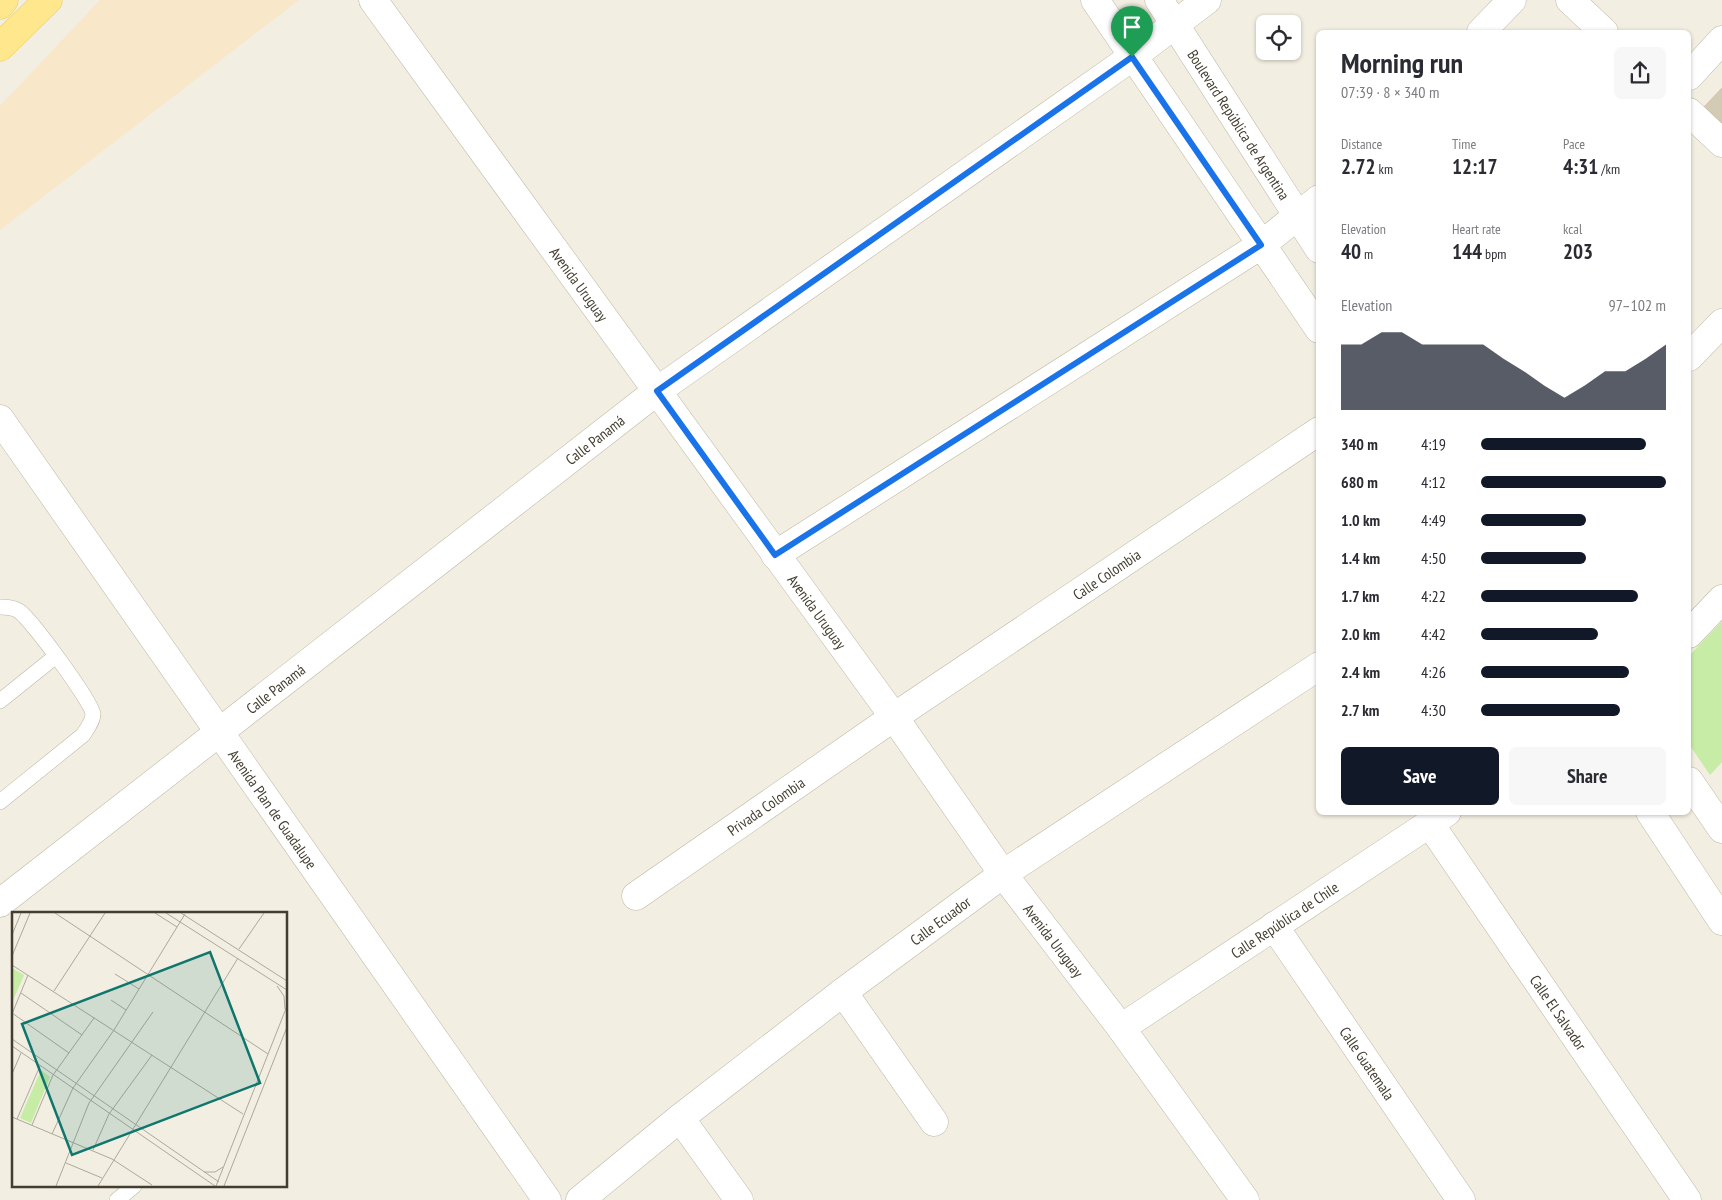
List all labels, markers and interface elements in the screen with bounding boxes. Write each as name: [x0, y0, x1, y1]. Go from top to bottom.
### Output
pin: [1111, 6, 1153, 57]
icon: arrive: [1118, 13, 1146, 41]
map controls: [1256, 15, 1301, 60]
button: locate: [1256, 15, 1301, 60]
text: Morning run: [1341, 44, 1463, 81]
street label: Boulevard República de Argentina: [1184, 46, 1294, 203]
button: share: [1614, 47, 1666, 99]
text: 07:39 · 8 × 340 m: [1341, 82, 1439, 102]
text: Distance: [1341, 135, 1382, 153]
text: Time: [1452, 135, 1476, 153]
text: Pace: [1563, 135, 1585, 153]
text: 2.72: [1341, 153, 1376, 180]
text: 12:17: [1452, 153, 1497, 180]
text: 4:31: [1563, 153, 1598, 180]
text: km: [1376, 160, 1393, 178]
text: /km: [1598, 160, 1620, 178]
text: Elevation: [1341, 220, 1386, 238]
text: Heart rate: [1452, 220, 1501, 238]
text: kcal: [1563, 220, 1582, 238]
text: 40: [1341, 238, 1361, 265]
text: 144: [1452, 238, 1482, 265]
text: 203: [1563, 238, 1593, 265]
street label: Avenida Uruguay: [546, 243, 613, 325]
text: m: [1361, 245, 1373, 263]
text: bpm: [1482, 245, 1506, 263]
text: Elevation: [1341, 295, 1392, 315]
text: 97–102 m: [1609, 295, 1666, 315]
street label: Calle Panamá: [561, 411, 628, 468]
text: 340 m: [1341, 434, 1378, 454]
text: 4:19: [1421, 434, 1446, 454]
text: 680 m: [1341, 472, 1378, 492]
text: 4:12: [1421, 472, 1446, 492]
text: 1.0 km: [1341, 510, 1380, 530]
text: 4:49: [1421, 510, 1446, 530]
street label: Calle Colombia: [1069, 545, 1144, 604]
text: 1.4 km: [1341, 548, 1380, 568]
text: 4:50: [1421, 548, 1446, 568]
street label: Avenida Uruguay: [784, 571, 851, 653]
text: 1.7 km: [1341, 586, 1379, 606]
text: 4:22: [1421, 586, 1446, 606]
text: 2.0 km: [1341, 624, 1380, 644]
text: 4:42: [1421, 624, 1446, 644]
street label: Calle Panamá: [242, 660, 309, 717]
text: 2.4 km: [1341, 662, 1380, 682]
text: 4:26: [1421, 662, 1446, 682]
text: 2.7 km: [1341, 700, 1379, 720]
text: 4:30: [1421, 700, 1446, 720]
street label: Avenida Plan de Guadalupe: [225, 746, 321, 872]
button: Save: [1341, 747, 1499, 805]
button: Share: [1509, 747, 1666, 805]
street label: Privada Colombia: [724, 773, 808, 839]
street label: Calle República de Chile: [1227, 877, 1342, 962]
street label: Calle Ecuador: [906, 891, 975, 949]
street label: Avenida Uruguay: [1020, 900, 1088, 981]
inset map: [12, 912, 288, 1188]
street label: Calle El Salvador: [1526, 971, 1592, 1054]
street label: Calle Guatemala: [1336, 1023, 1399, 1103]

